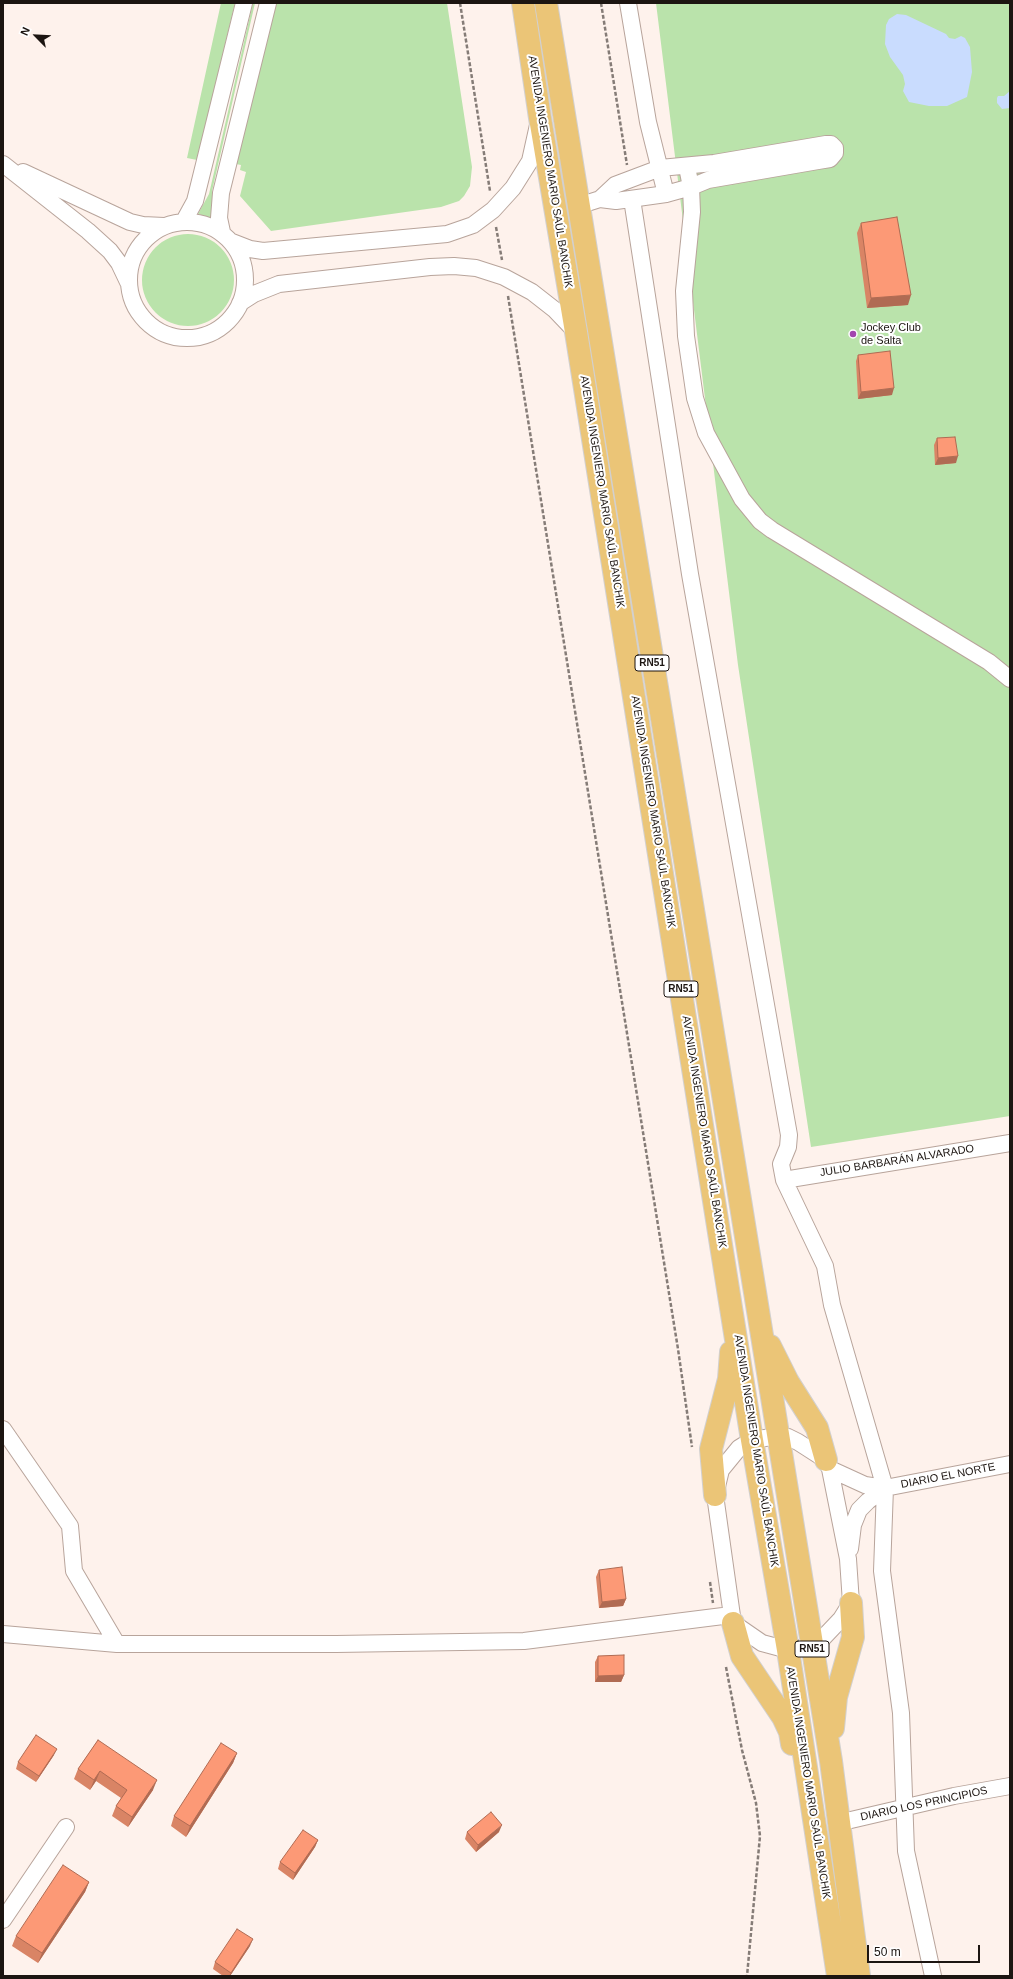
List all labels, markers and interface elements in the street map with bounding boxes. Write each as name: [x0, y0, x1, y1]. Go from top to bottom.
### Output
north arrow: [16, 16, 56, 56]
text: N: [18, 25, 32, 37]
street label: AVENIDA INGENIERO MARIO SAÚL BANCHIK: [525, 55, 575, 289]
place label: Jockey Club de Salta: [861, 321, 921, 347]
marker: Jockey Club de Salta: [848, 329, 858, 339]
street label: AVENIDA INGENIERO MARIO SAÚL BANCHIK: [577, 375, 627, 609]
road number: RN51: [635, 655, 669, 671]
street label: AVENIDA INGENIERO MARIO SAÚL BANCHIK: [628, 695, 678, 929]
road number: RN51: [664, 981, 698, 997]
street label: AVENIDA INGENIERO MARIO SAÚL BANCHIK: [679, 1015, 729, 1249]
street label: JULIO BARBARÁN ALVARADO: [819, 1142, 975, 1180]
street label: AVENIDA INGENIERO MARIO SAÚL BANCHIK: [731, 1334, 781, 1568]
street label: DIARIO EL NORTE: [900, 1460, 996, 1492]
road number: RN51: [795, 1641, 829, 1657]
street label: AVENIDA INGENIERO MARIO SAÚL BANCHIK: [783, 1666, 833, 1900]
street label: DIARIO LOS PRINCIPIOS: [859, 1784, 989, 1824]
scale bar: [869, 1937, 982, 1963]
text: 50 m: [874, 1945, 901, 1959]

